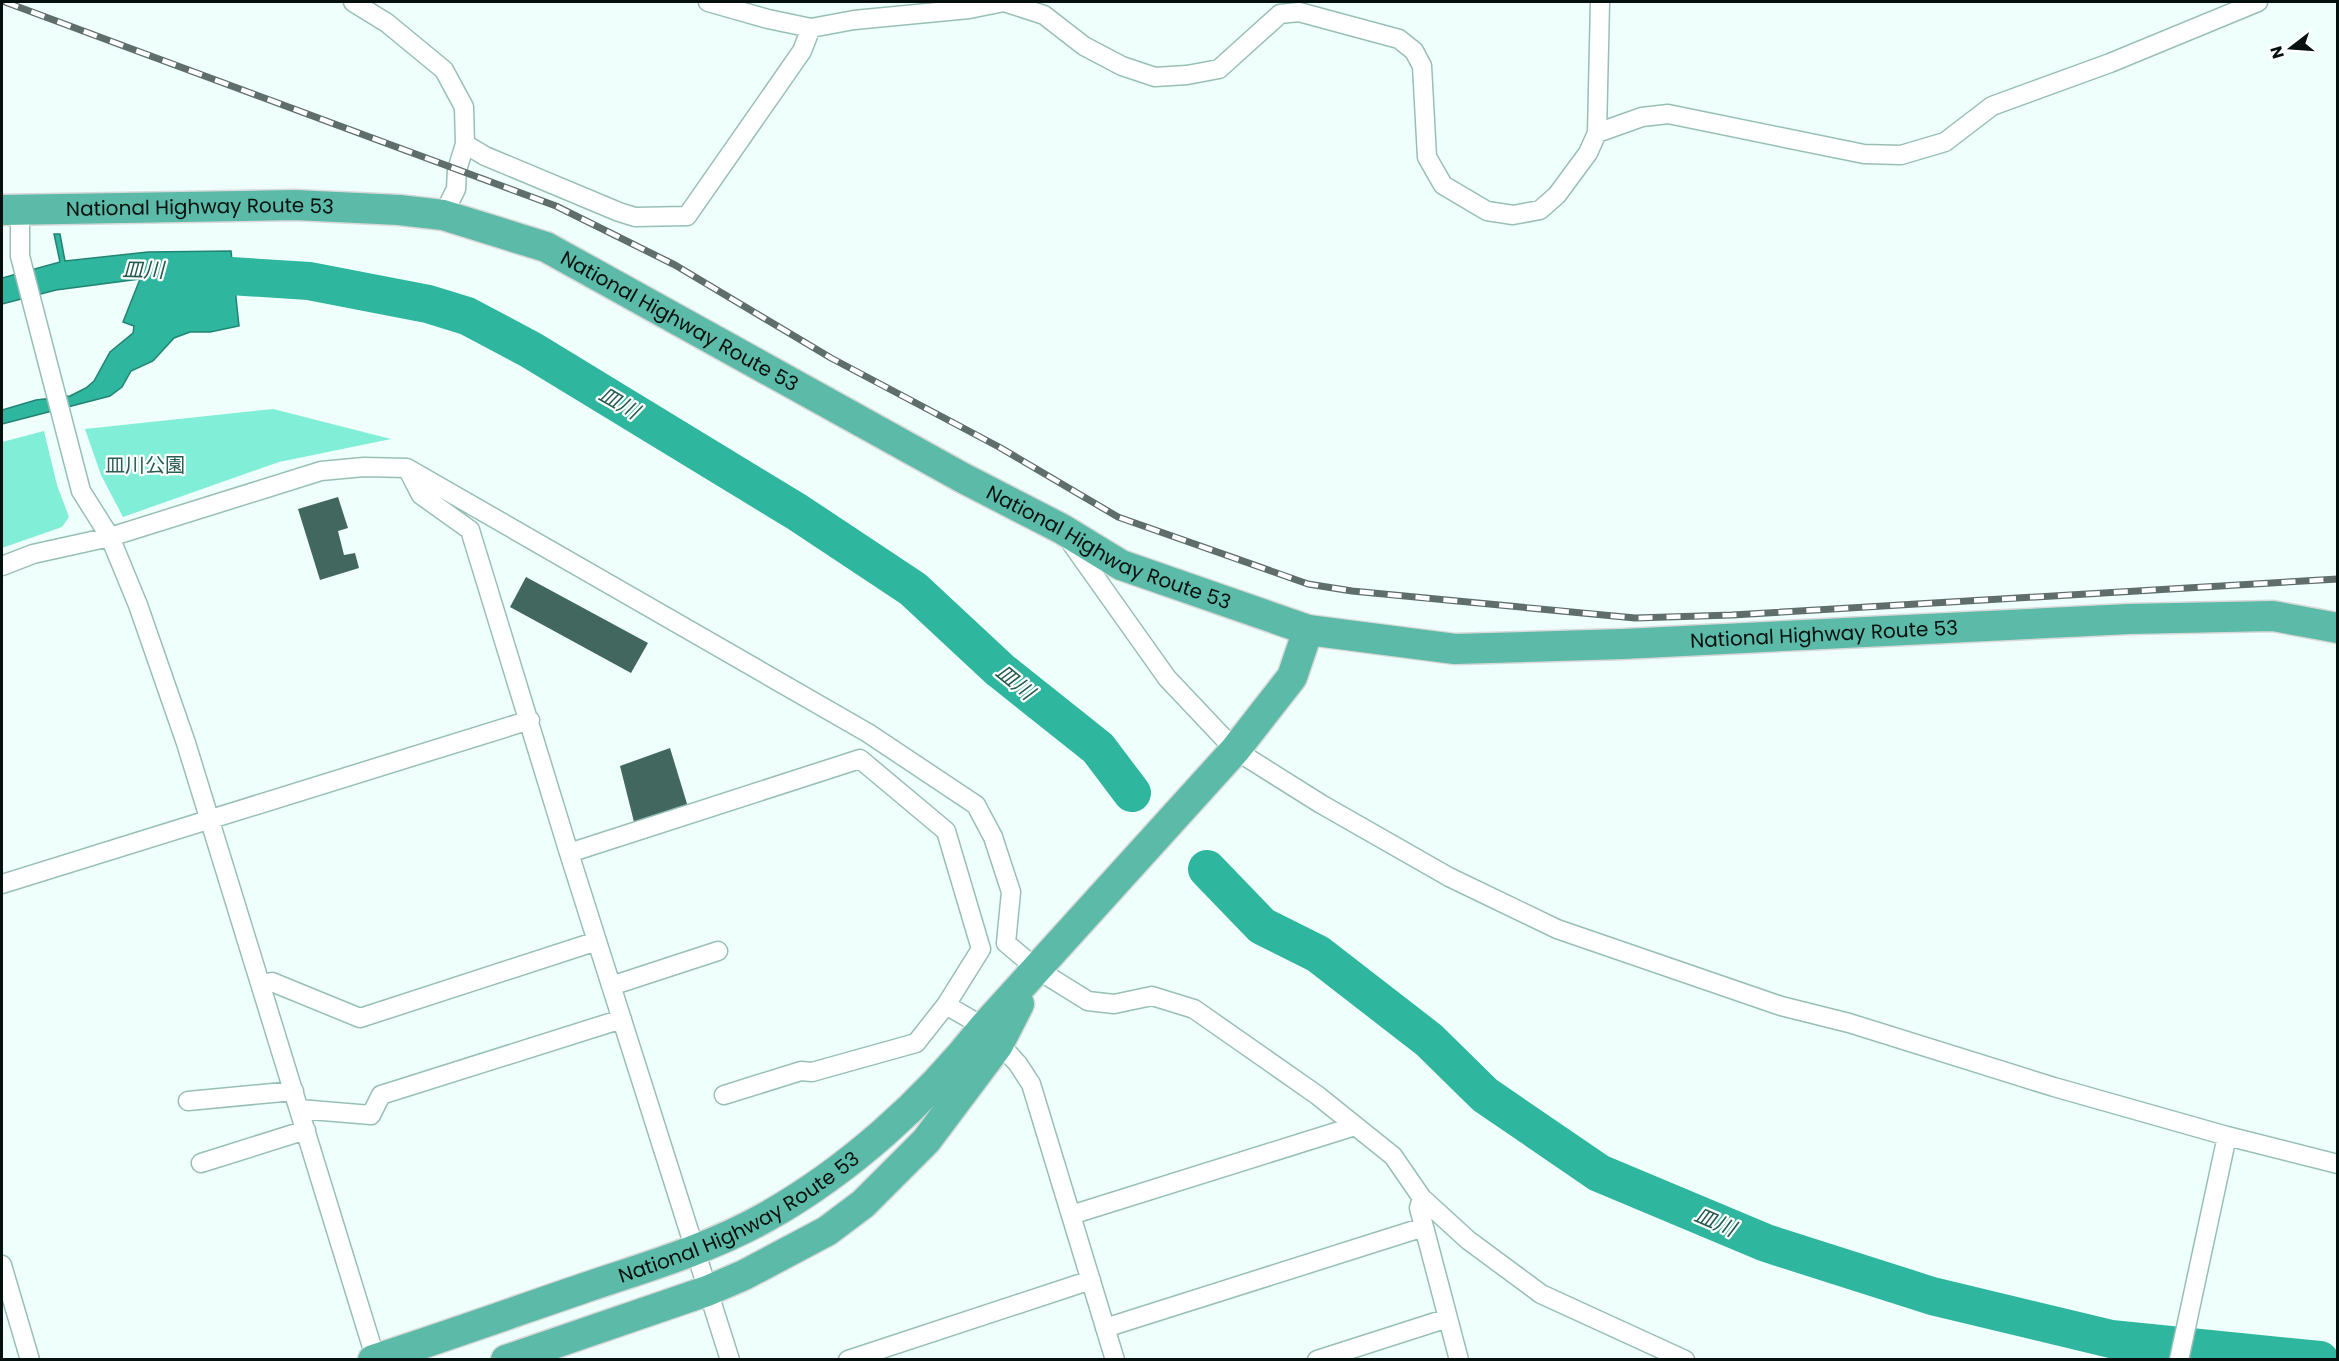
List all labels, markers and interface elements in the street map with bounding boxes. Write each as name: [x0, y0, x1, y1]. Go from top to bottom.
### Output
north arrow: [2261, 18, 2321, 78]
text: N: [2264, 43, 2290, 61]
street label: National Highway Route 53: [66, 191, 335, 223]
street label: National Highway Route 53: [556, 244, 804, 398]
water label: 皿川: [122, 255, 166, 284]
water label: 皿川: [594, 380, 646, 427]
park label: 皿川公園: [105, 451, 185, 479]
street label: National Highway Route 53: [981, 478, 1235, 616]
street label: National Highway Route 53: [1689, 613, 1959, 655]
water label: 皿川: [990, 657, 1042, 707]
street label: National Highway Route 53: [615, 1145, 865, 1290]
water label: 皿川: [1690, 1200, 1742, 1244]

